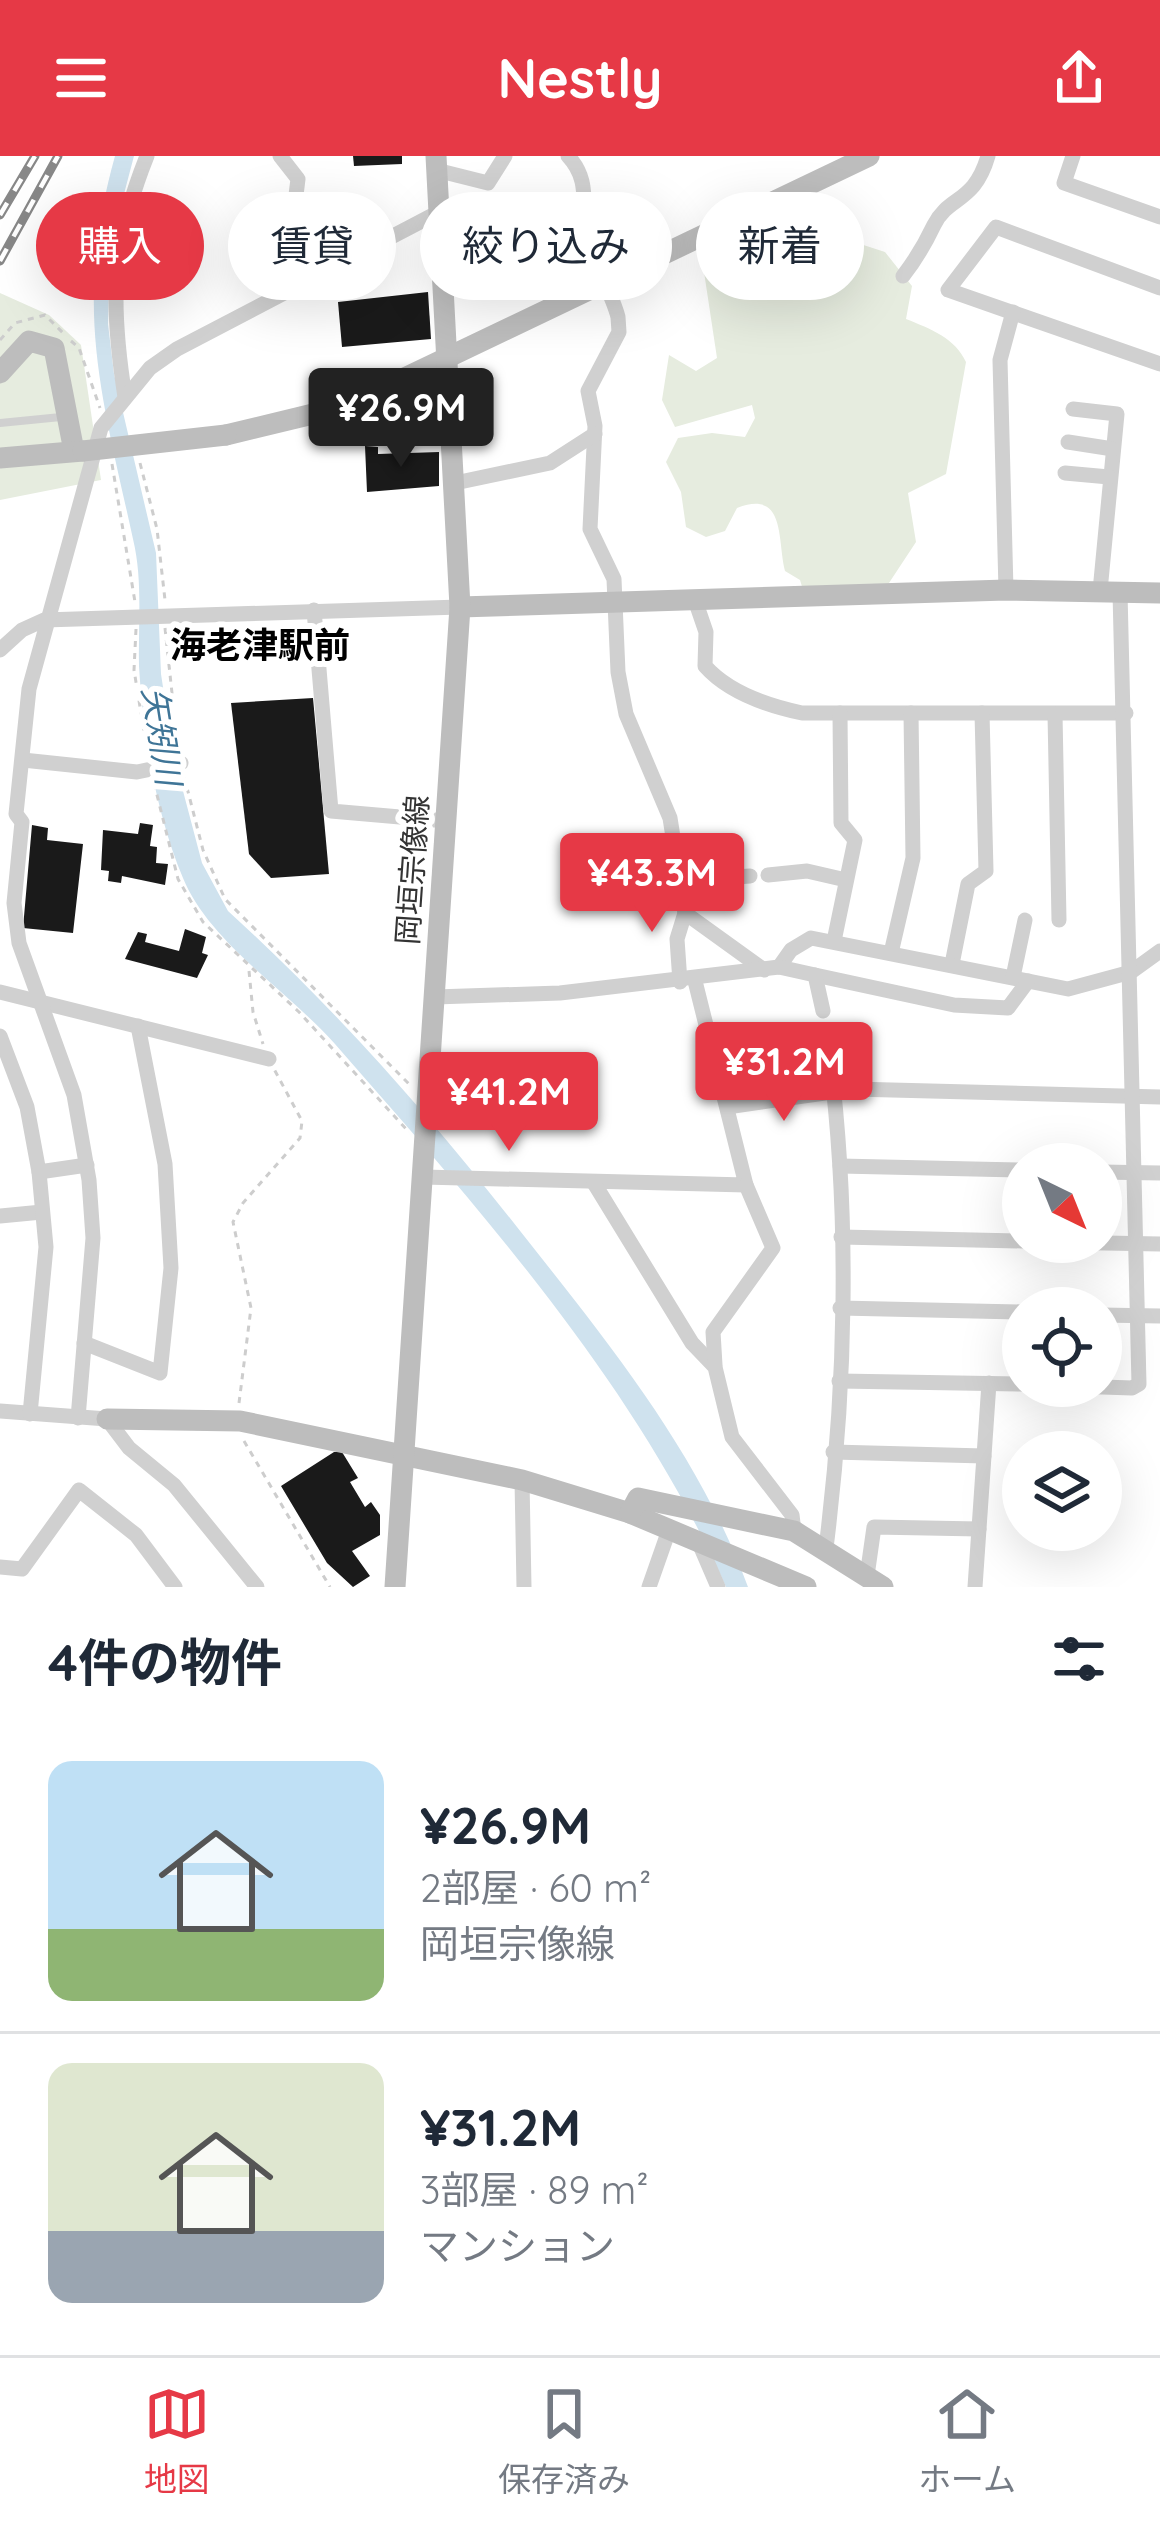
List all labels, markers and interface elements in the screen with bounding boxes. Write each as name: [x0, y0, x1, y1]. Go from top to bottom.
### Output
text: Nestly: [497, 44, 663, 112]
icon: menu: [48, 45, 114, 111]
icon: share: [1046, 45, 1112, 111]
chip: 購入: [36, 192, 204, 300]
chip: 賃貸: [228, 192, 396, 300]
chip: 絞り込み: [420, 192, 672, 300]
chip: 新着: [696, 192, 864, 300]
pin: ¥26.9M: [303, 368, 499, 470]
text: ¥26.9M: [336, 382, 466, 431]
district label: 海老津駅前: [170, 622, 350, 667]
water label: 矢矧川: [135, 684, 191, 791]
street label: 岡垣宗像線: [388, 794, 436, 946]
pin: ¥43.3M: [554, 833, 750, 935]
text: ¥43.3M: [587, 847, 717, 896]
pin: ¥31.2M: [686, 1022, 882, 1124]
text: ¥31.2M: [722, 1036, 846, 1085]
pin: ¥41.2M: [411, 1052, 607, 1154]
text: ¥41.2M: [447, 1066, 571, 1115]
north arrow: [1002, 1143, 1122, 1263]
map controls: [1002, 1143, 1122, 1551]
button: locate: [1002, 1287, 1122, 1407]
button: layers: [1002, 1431, 1122, 1551]
icon: filters: [1046, 1626, 1112, 1692]
text: 4件の物件: [48, 1630, 282, 1694]
text: ¥26.9M: [420, 1793, 591, 1857]
icon: home: [144, 1809, 288, 1953]
text: 2部屋 · 60 m²: [420, 1863, 651, 1912]
text: 岡垣宗像線: [420, 1919, 615, 1968]
text: ¥31.2M: [420, 2095, 581, 2159]
icon: home: [144, 2111, 288, 2255]
text: 3部屋 · 89 m²: [420, 2165, 649, 2214]
text: マンション: [420, 2221, 615, 2270]
tab: 地図: [144, 2381, 210, 2501]
tab: 保存済み: [498, 2381, 630, 2501]
tab: ホーム: [918, 2381, 1016, 2501]

